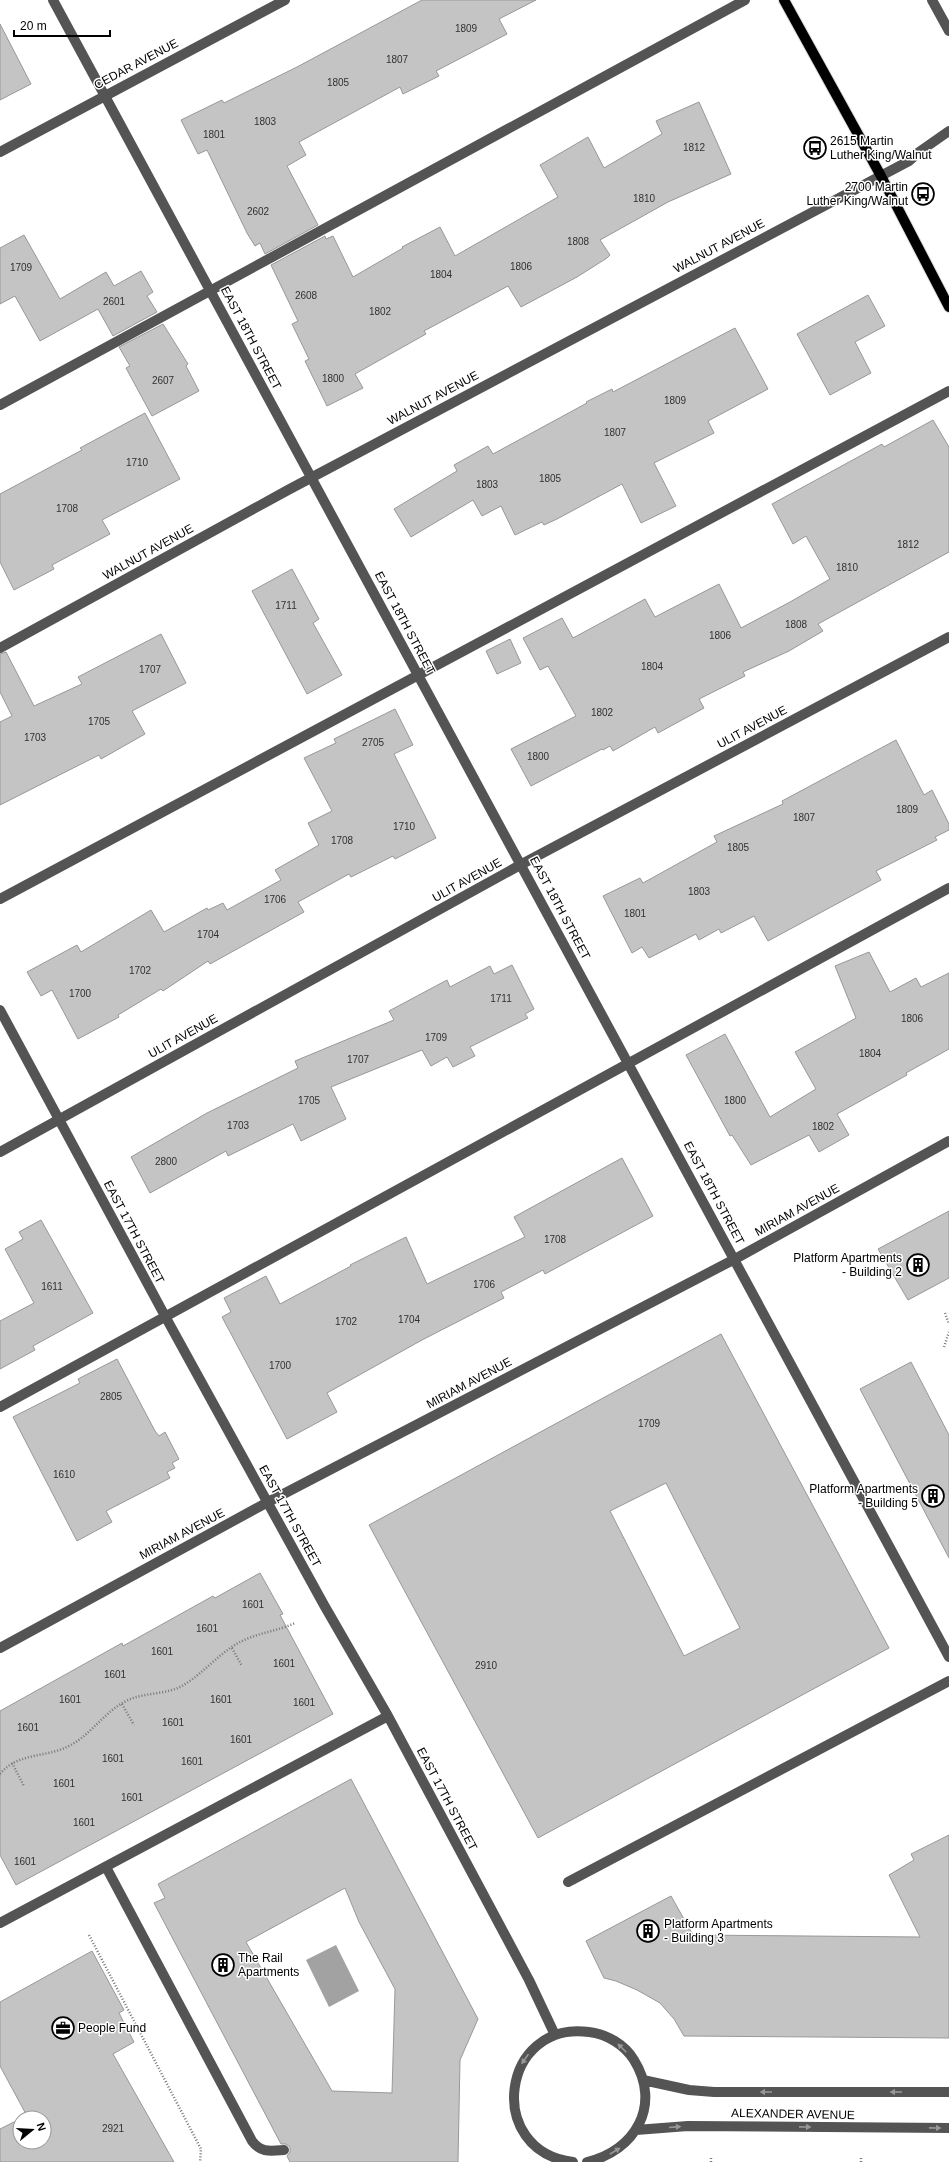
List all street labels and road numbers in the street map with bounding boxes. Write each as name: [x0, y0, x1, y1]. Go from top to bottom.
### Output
street label: CEDAR AVENUE: [92, 36, 180, 92]
street label: WALNUT AVENUE: [671, 216, 767, 276]
street label: EAST 18TH STREET: [218, 284, 284, 392]
street label: WALNUT AVENUE: [385, 368, 481, 428]
street label: WALNUT AVENUE: [100, 521, 196, 583]
street label: EAST 18TH STREET: [372, 569, 438, 677]
street label: ULIT AVENUE: [715, 703, 789, 751]
street label: EAST 18TH STREET: [527, 854, 593, 962]
street label: ULIT AVENUE: [430, 855, 504, 905]
street label: ULIT AVENUE: [146, 1011, 220, 1061]
street label: EAST 18TH STREET: [681, 1139, 747, 1247]
street label: EAST 17TH STREET: [101, 1178, 167, 1286]
street label: MIRIAM AVENUE: [752, 1181, 842, 1239]
street label: MIRIAM AVENUE: [424, 1355, 514, 1411]
street label: EAST 17TH STREET: [256, 1463, 324, 1570]
street label: MIRIAM AVENUE: [137, 1506, 227, 1562]
street label: EAST 17TH STREET: [414, 1745, 480, 1853]
street label: ALEXANDER AVENUE: [731, 2106, 855, 2122]

